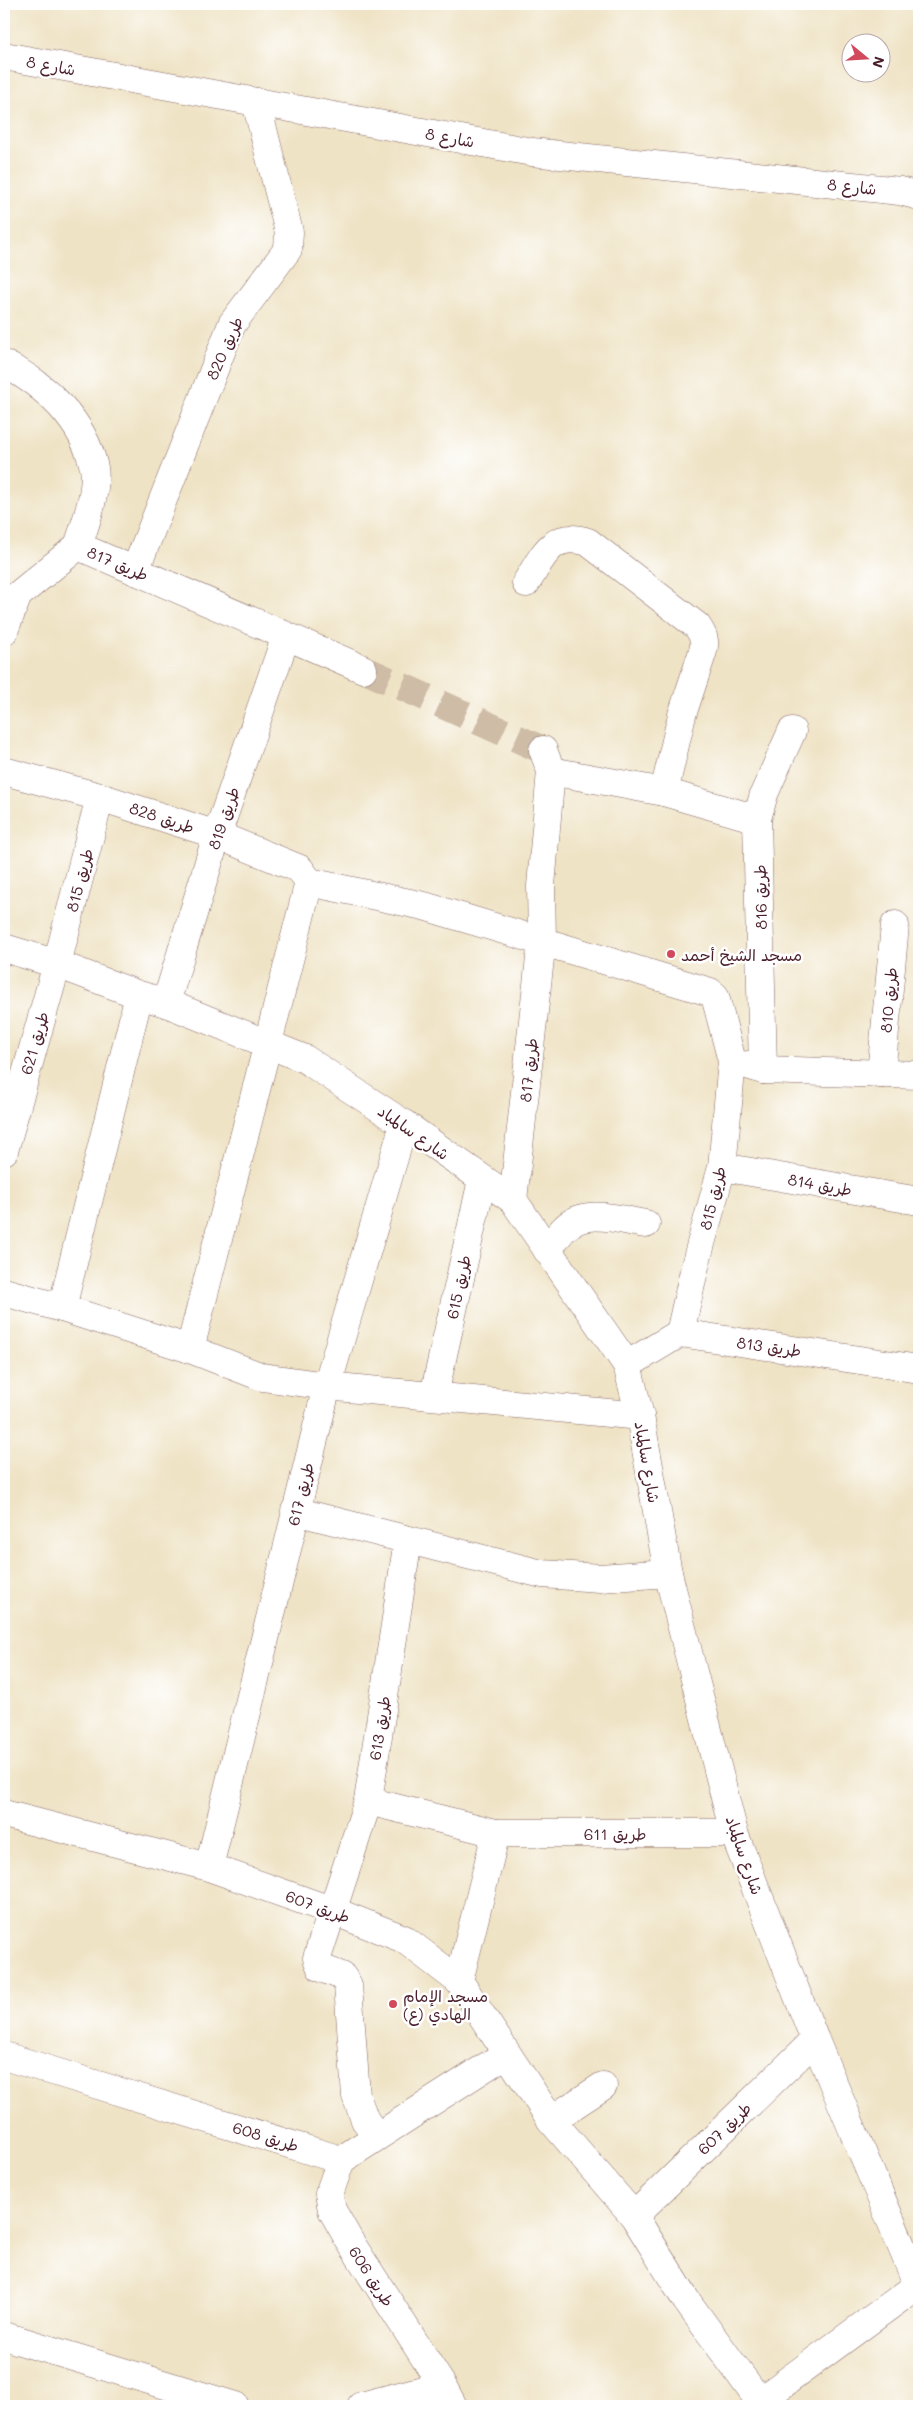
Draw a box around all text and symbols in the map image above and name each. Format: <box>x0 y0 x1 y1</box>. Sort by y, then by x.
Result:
north arrow <box>840 32 890 82</box>
street label: شارع 8 <box>24 50 77 82</box>
text: N <box>868 54 890 70</box>
street label: شارع 8 <box>423 122 476 154</box>
street label: شارع 8 <box>826 173 878 201</box>
street label: طريق 820 <box>201 313 247 383</box>
street label: طريق 817 <box>84 541 152 585</box>
street label: طريق 819 <box>202 784 244 852</box>
street label: طريق 828 <box>127 797 197 837</box>
street label: طريق 815 <box>60 846 98 914</box>
street label: طريق 816 <box>749 864 771 930</box>
place label: مسجد الشيخ أحمد <box>681 944 802 966</box>
marker: مسجد الشيخ أحمد <box>665 948 677 960</box>
street label: طريق 810 <box>875 966 901 1034</box>
street label: طريق 621 <box>15 1009 53 1077</box>
street label: طريق 817 <box>514 1037 542 1103</box>
street label: شارع سالمباد <box>373 1100 454 1166</box>
street label: طريق 815 <box>694 1164 730 1232</box>
street label: طريق 814 <box>786 1168 854 1200</box>
street label: طريق 615 <box>441 1253 475 1321</box>
street label: طريق 813 <box>735 1331 803 1361</box>
street label: شارع سالمباد <box>629 1420 665 1505</box>
street label: طريق 617 <box>282 1460 318 1528</box>
street label: طريق 613 <box>364 1694 394 1762</box>
street label: شارع سالمباد <box>720 1813 768 1898</box>
street label: طريق 611 <box>584 1823 646 1844</box>
street label: طريق 607 <box>283 1885 353 1927</box>
place label: مسجد الإمام الهادي (ع) <box>403 1985 488 2026</box>
marker: مسجد الإمام الهادي (ع) <box>387 1998 399 2010</box>
street label: طريق 607 <box>693 2097 755 2159</box>
street label: طريق 608 <box>230 2116 302 2156</box>
street label: طريق 606 <box>345 2242 399 2310</box>

